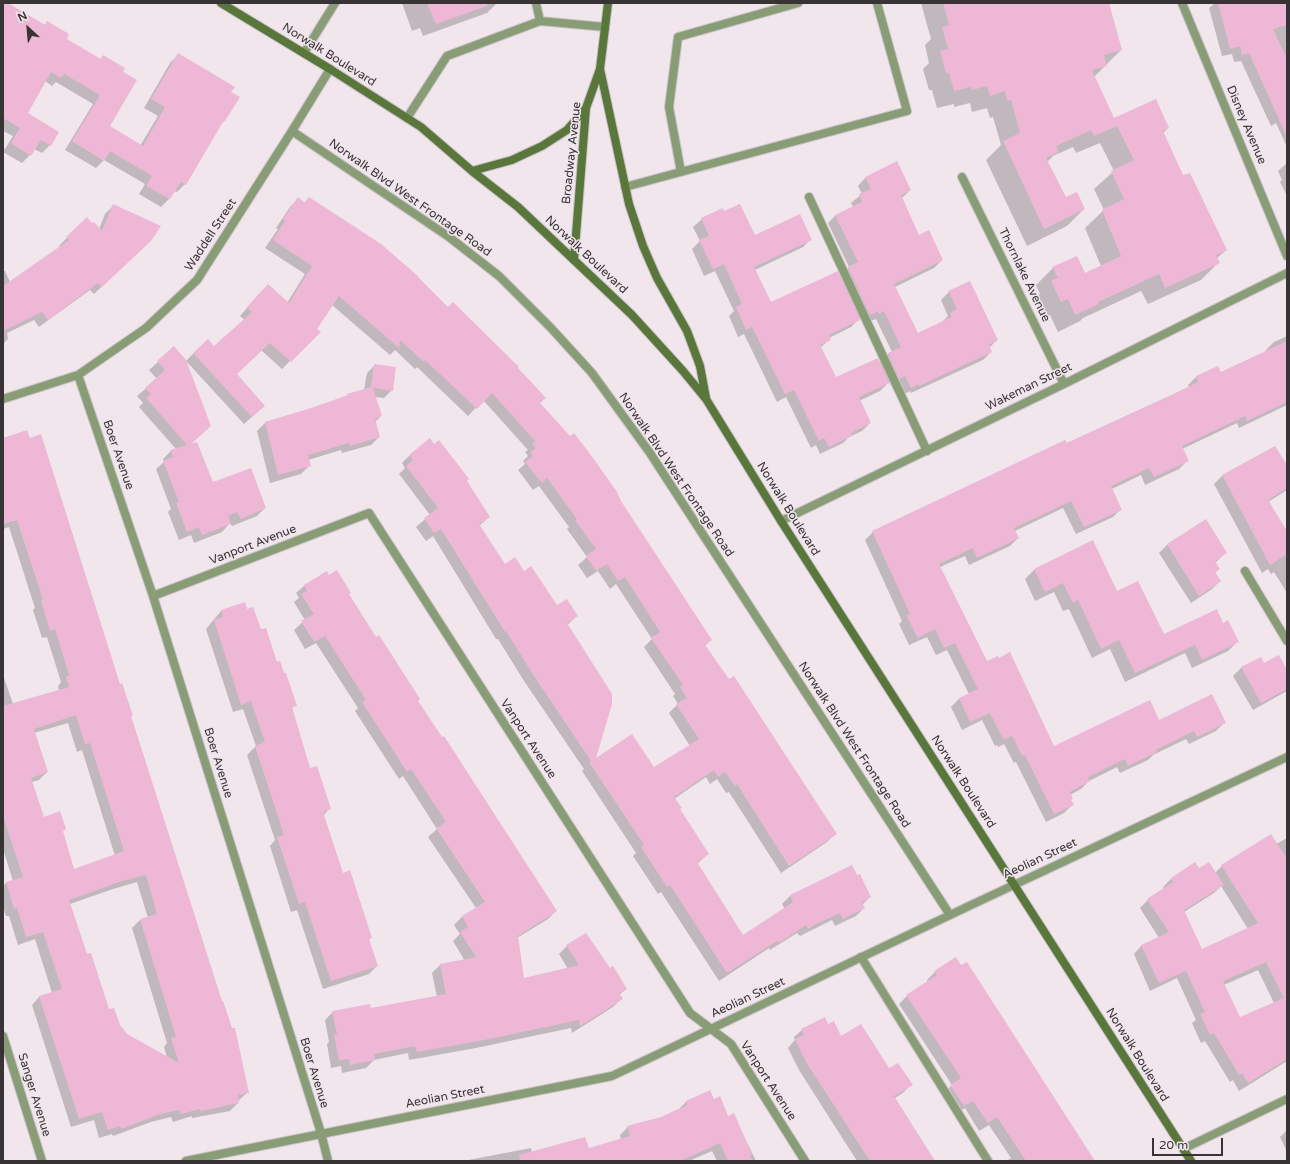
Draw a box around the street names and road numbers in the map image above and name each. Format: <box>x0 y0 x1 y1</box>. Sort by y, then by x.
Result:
street label: Norwalk Boulevard <box>279 20 379 90</box>
street label: Disney Avenue <box>1223 83 1269 167</box>
street label: Broadway Avenue <box>559 101 585 205</box>
street label: Norwalk Blvd West Frontage Road <box>326 136 494 260</box>
street label: Waddell Street <box>182 196 240 274</box>
street label: Norwalk Boulevard <box>542 213 630 297</box>
street label: Thornlake Avenue <box>995 226 1053 324</box>
street label: Wakeman Street <box>984 360 1074 414</box>
street label: Norwalk Blvd West Frontage Road <box>616 390 736 560</box>
street label: Boer Avenue <box>99 418 137 492</box>
street label: Norwalk Boulevard <box>753 459 823 559</box>
street label: Vanport Avenue <box>208 522 298 568</box>
street label: Norwalk Blvd West Frontage Road <box>795 659 913 831</box>
street label: Vanport Avenue <box>497 697 559 781</box>
street label: Boer Avenue <box>200 726 236 800</box>
street label: Norwalk Boulevard <box>928 733 998 831</box>
street label: Aeolian Street <box>1001 835 1079 883</box>
street label: Aeolian Street <box>709 974 787 1022</box>
street label: Norwalk Boulevard <box>1102 1005 1172 1105</box>
street label: Boer Avenue <box>296 1036 332 1110</box>
street label: Vanport Avenue <box>737 1039 799 1123</box>
street label: Sanger Avenue <box>14 1052 54 1138</box>
street label: Aeolian Street <box>404 1082 486 1112</box>

